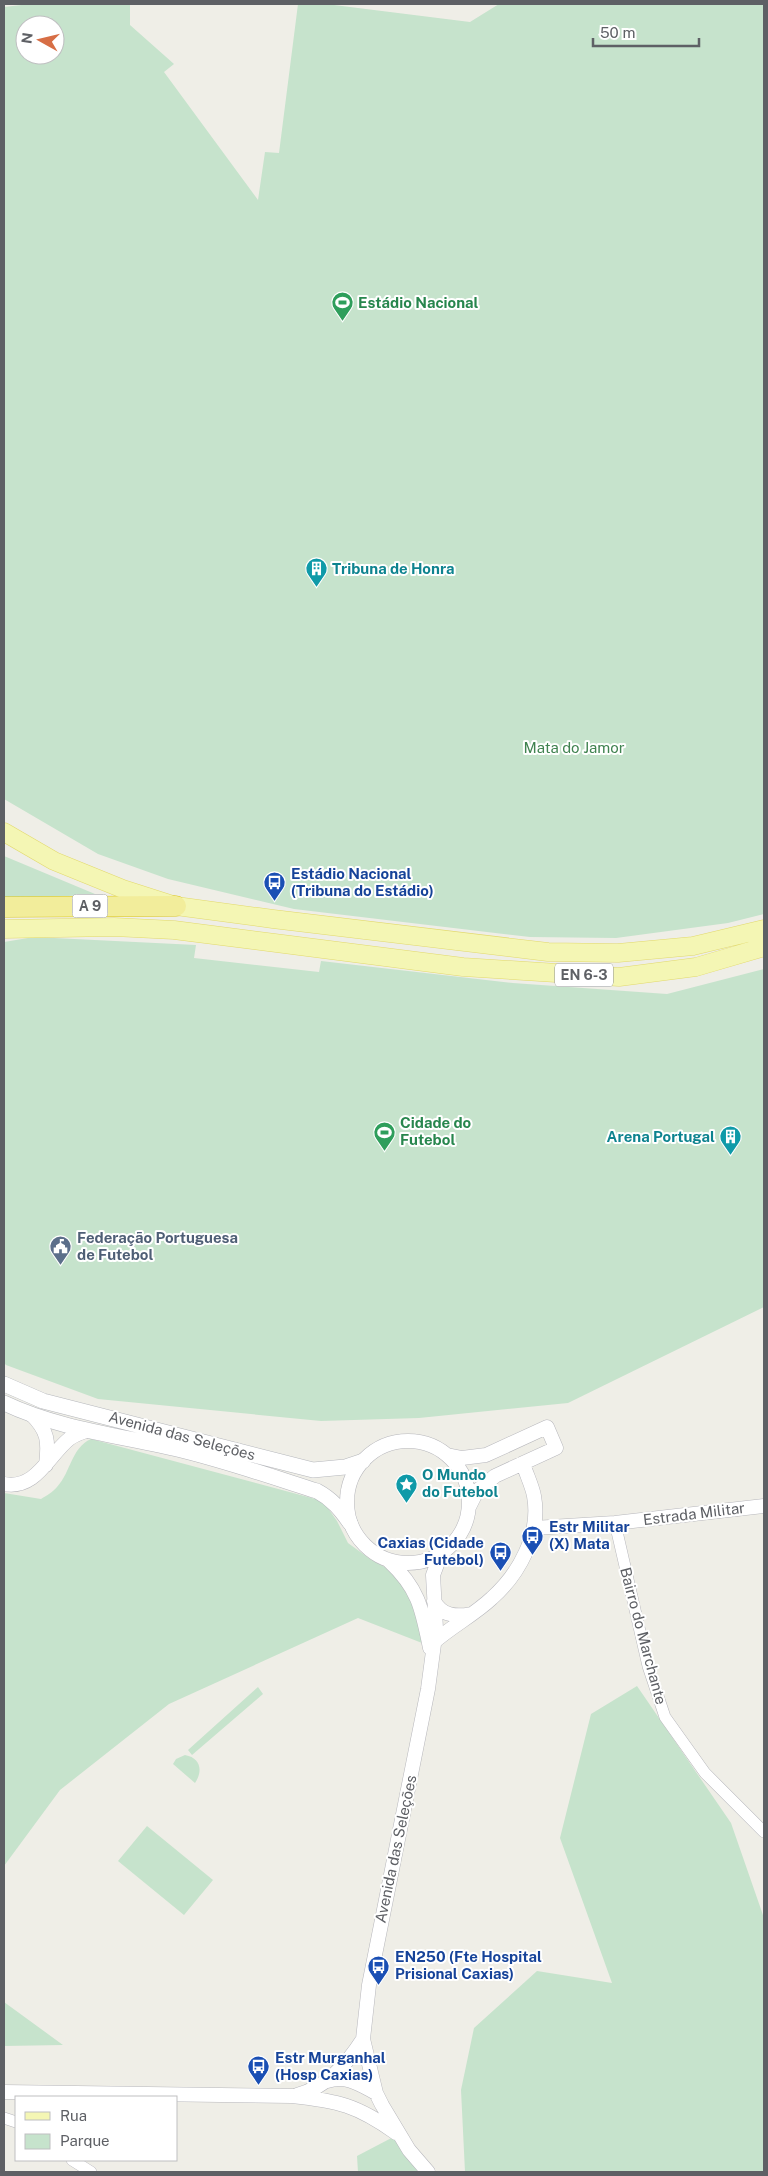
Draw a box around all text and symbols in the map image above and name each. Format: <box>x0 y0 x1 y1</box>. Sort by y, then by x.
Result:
north arrow <box>15 15 65 65</box>
scale bar <box>593 15 699 47</box>
text: 50 m <box>600 24 635 41</box>
text: N <box>18 32 36 45</box>
sports icon: Estádio Nacional <box>330 291 354 322</box>
place label: Estádio Nacional <box>358 294 479 311</box>
building icon: Tribuna de Honra <box>304 557 328 588</box>
place label: Tribuna de Honra <box>332 560 454 577</box>
park label: Mata do Jamor <box>523 739 625 756</box>
place label: Estádio Nacional (Tribuna do Estádio) <box>291 865 434 899</box>
bus stop icon: Estádio Nacional (Tribuna do Estádio) <box>263 871 287 902</box>
road number: A 9 <box>72 894 108 918</box>
road number: EN 6-3 <box>555 964 613 986</box>
place label: Cidade do Futebol <box>400 1114 472 1148</box>
sports icon: Cidade do Futebol <box>372 1120 396 1151</box>
building icon: Arena Portugal <box>719 1125 743 1156</box>
place label: Arena Portugal <box>607 1128 715 1145</box>
place label: Federação Portuguesa de Futebol <box>77 1229 238 1263</box>
public building icon: Federação Portuguesa de Futebol <box>49 1235 73 1266</box>
street label: Avenida das Seleções <box>107 1408 257 1463</box>
place label: O Mundo do Futebol <box>422 1466 498 1500</box>
place icon: O Mundo do Futebol <box>394 1472 418 1503</box>
street label: Estrada Militar <box>642 1499 746 1528</box>
place label: Estr Militar (X) Mata <box>549 1518 630 1552</box>
bus stop icon: Estr Militar (X) Mata <box>521 1524 545 1555</box>
place label: Caxias (Cidade Futebol) <box>377 1534 484 1568</box>
bus stop icon: Caxias (Cidade Futebol) <box>488 1540 512 1571</box>
street label: Bairro do Marchante <box>617 1565 670 1706</box>
street label: Avenida das Seleções <box>372 1773 420 1924</box>
place label: EN250 (Fte Hospital Prisional Caxias) <box>395 1948 542 1982</box>
bus stop icon: EN250 (Fte Hospital Prisional Caxias) <box>367 1954 391 1985</box>
place label: Estr Murganhal (Hosp Caxias) <box>275 2049 386 2083</box>
bus stop icon: Estr Murganhal (Hosp Caxias) <box>247 2055 271 2086</box>
legend <box>15 2096 178 2161</box>
text: Rua <box>60 2107 87 2124</box>
text: Parque <box>60 2132 110 2149</box>

